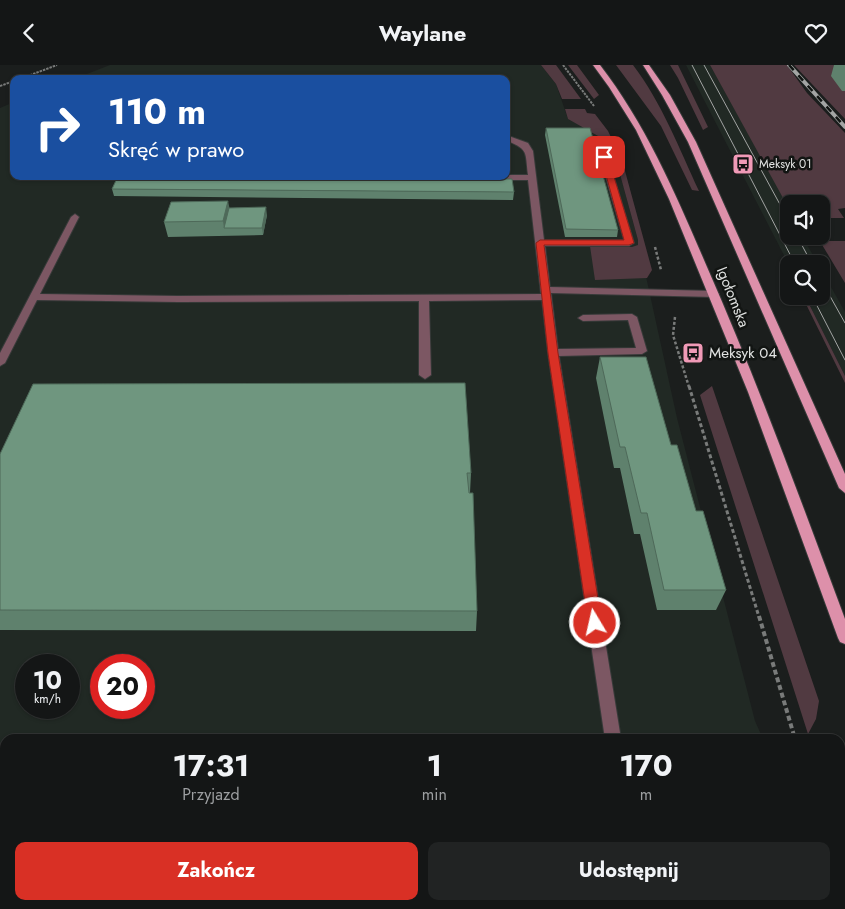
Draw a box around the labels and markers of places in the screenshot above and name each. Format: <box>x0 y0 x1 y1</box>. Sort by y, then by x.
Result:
pin <box>583 136 625 178</box>
bus stop icon: Meksyk 01 <box>731 152 755 176</box>
place label: Meksyk 01 <box>759 155 812 173</box>
bus stop icon: Meksyk 04 <box>681 341 705 365</box>
place label: Meksyk 04 <box>709 342 777 364</box>

